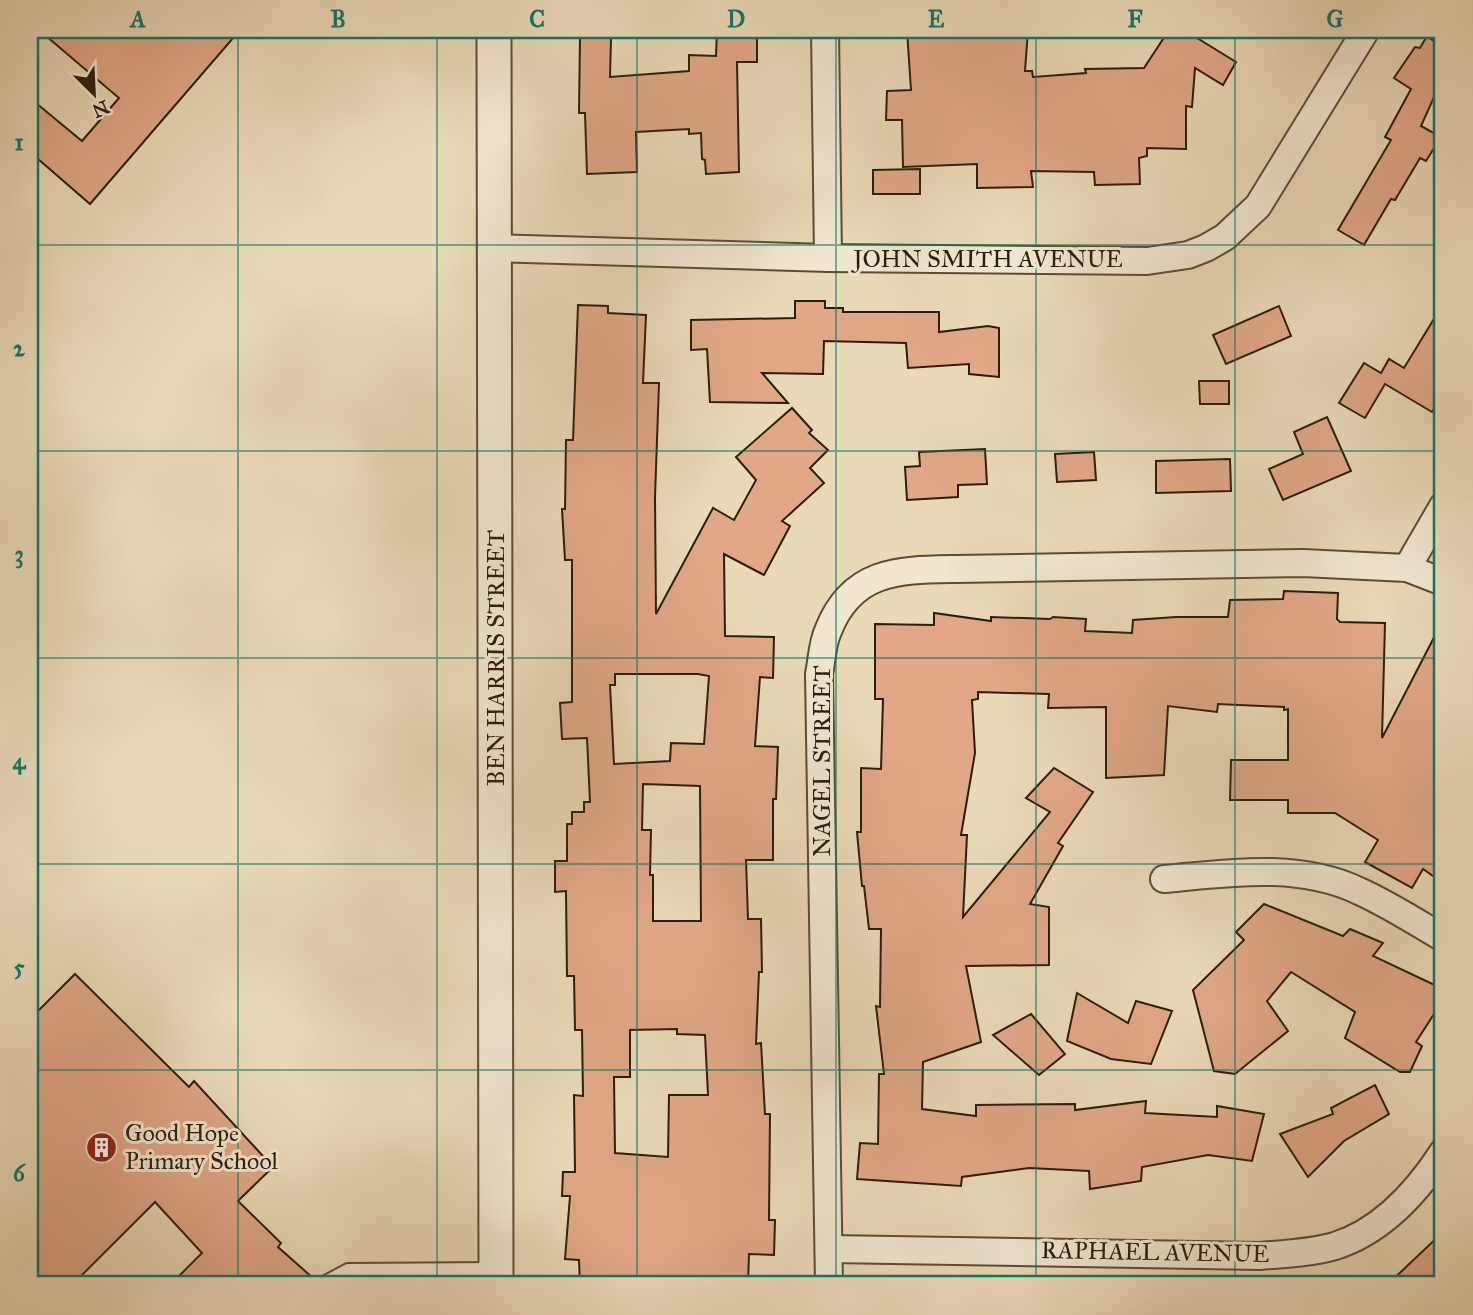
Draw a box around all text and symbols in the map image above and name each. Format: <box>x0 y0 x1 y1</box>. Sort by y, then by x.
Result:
text: A <box>128 5 146 33</box>
text: B <box>330 5 346 33</box>
text: C <box>529 5 545 33</box>
text: D <box>727 5 745 33</box>
text: E <box>928 5 945 33</box>
text: F <box>1127 5 1143 33</box>
text: G <box>1327 5 1344 33</box>
north arrow <box>60 60 130 130</box>
text: N <box>89 95 113 123</box>
text: 1 <box>14 128 24 156</box>
street label: JOHN SMITH AVENUE <box>850 244 1123 274</box>
text: 2 <box>13 334 25 362</box>
street label: BEN HARRIS STREET <box>481 530 511 786</box>
text: 3 <box>14 540 24 569</box>
street label: NAGEL STREET <box>807 665 837 857</box>
text: 4 <box>13 747 27 775</box>
text: 5 <box>14 953 25 981</box>
place label: Good Hope Primary School <box>125 1118 279 1176</box>
building icon: Good Hope Primary School <box>85 1130 119 1164</box>
text: 6 <box>13 1159 26 1187</box>
street label: RAPHAEL AVENUE <box>1040 1235 1270 1269</box>

